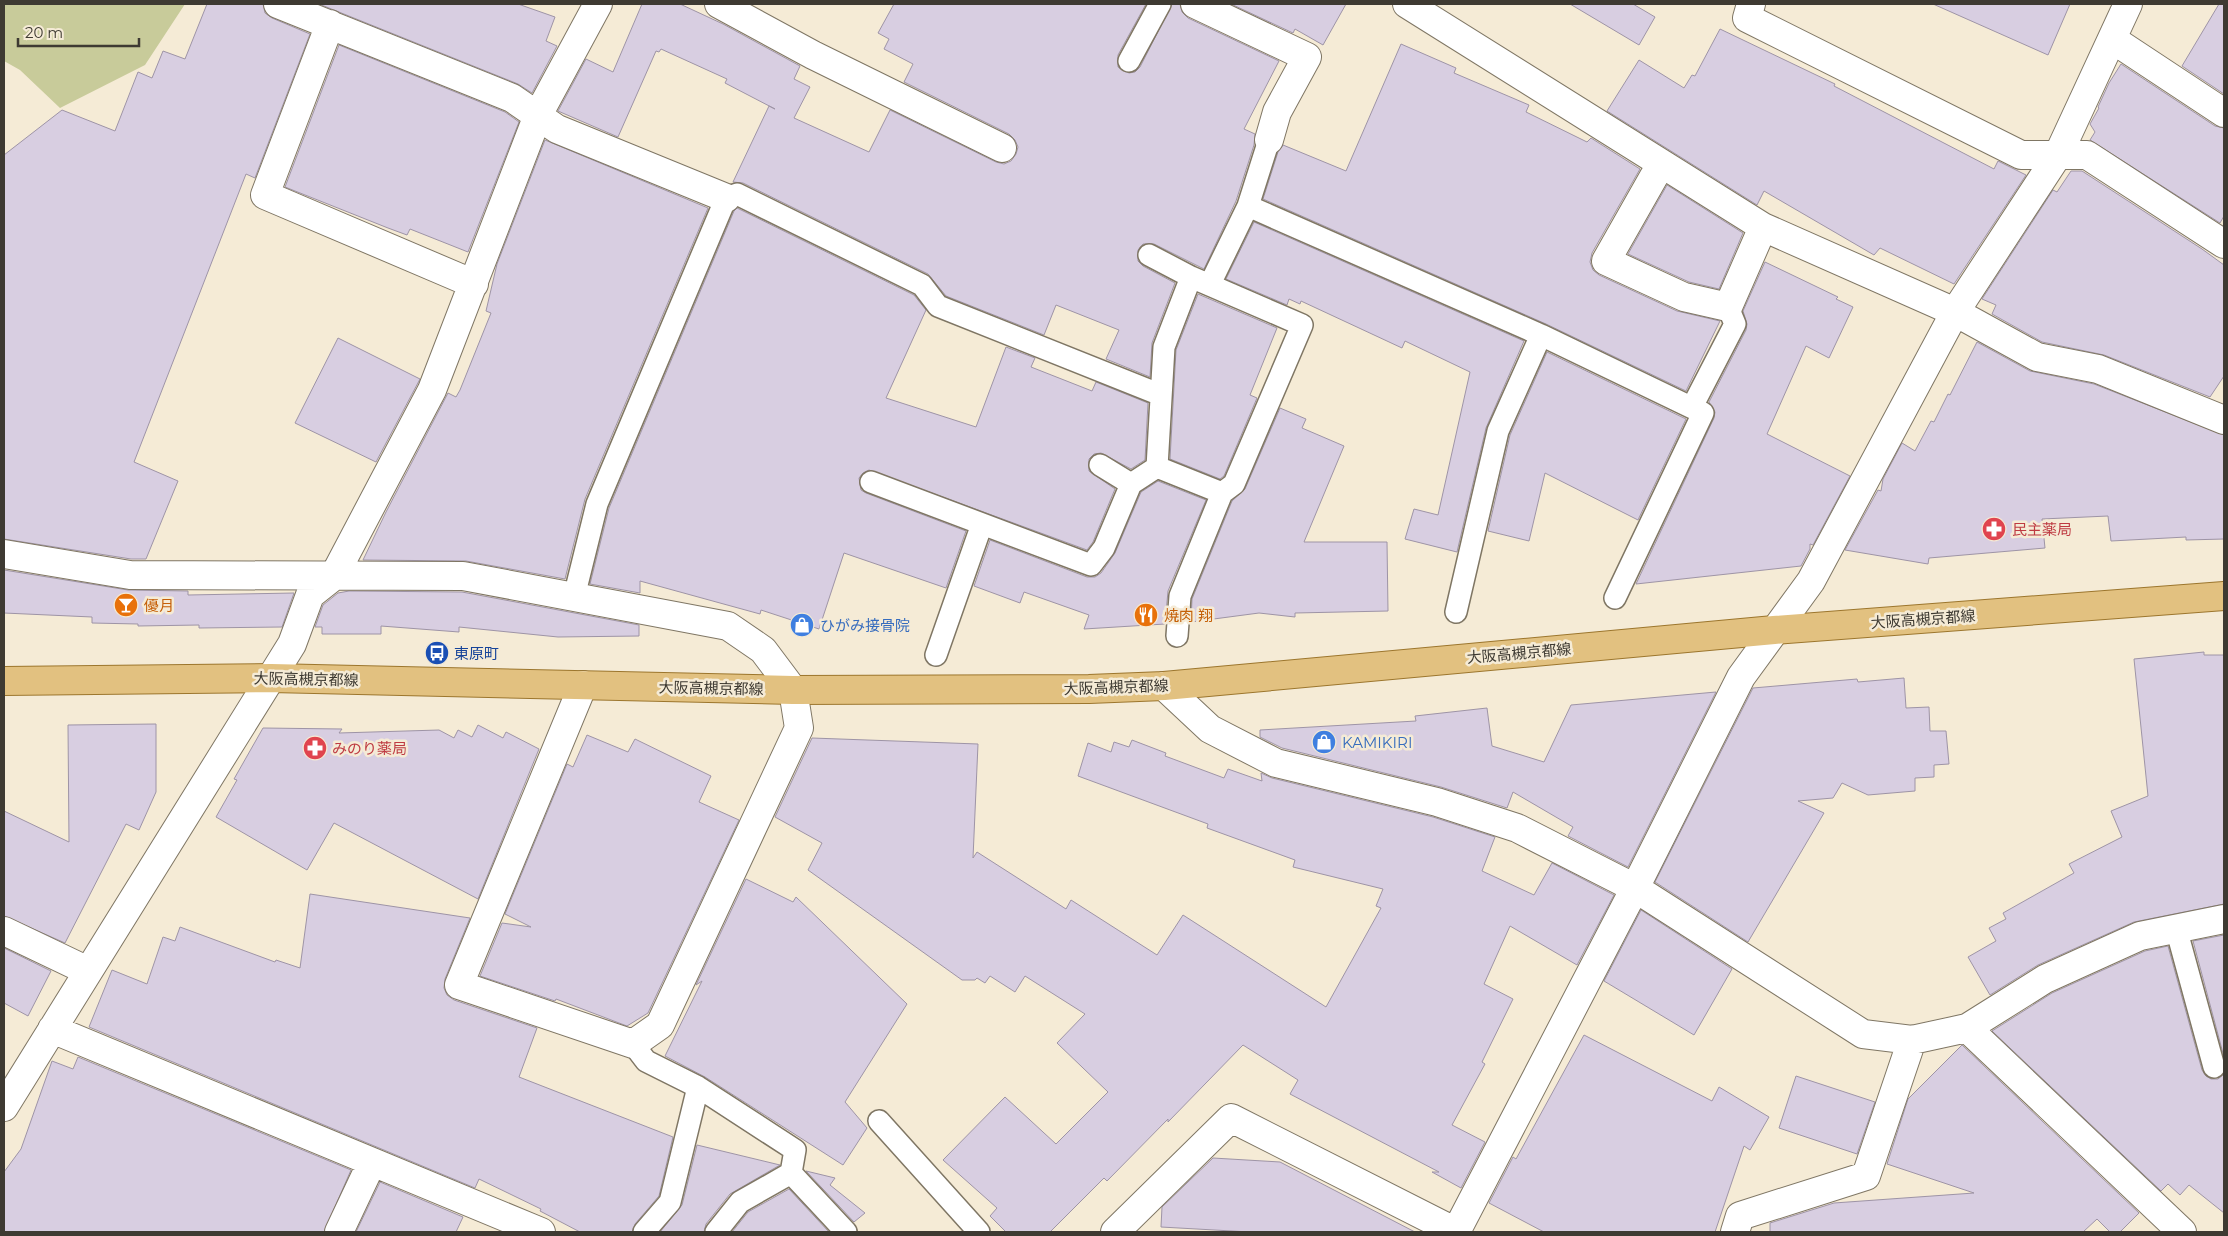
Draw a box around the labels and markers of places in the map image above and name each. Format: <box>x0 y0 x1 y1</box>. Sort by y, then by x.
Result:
pharmacy icon: 民主薬局 <box>1981 516 2007 542</box>
place label: 民主薬局 <box>2012 520 2072 539</box>
bar icon: 優月 <box>113 592 139 618</box>
place label: 優月 <box>144 596 174 615</box>
restaurant icon: 焼肉 翔 <box>1133 602 1159 628</box>
place label: 焼肉 翔 <box>1164 606 1213 625</box>
shop icon: ひがみ接骨院 <box>789 612 815 638</box>
place label: ひがみ接骨院 <box>820 616 910 635</box>
bus stop icon: 東原町 <box>424 640 450 666</box>
place label: 東原町 <box>454 644 499 663</box>
shop icon: KAMIKIRI <box>1311 729 1337 755</box>
place label: KAMIKIRI <box>1342 733 1412 752</box>
pharmacy icon: みのり薬局 <box>302 735 328 761</box>
place label: みのり薬局 <box>332 739 407 758</box>

